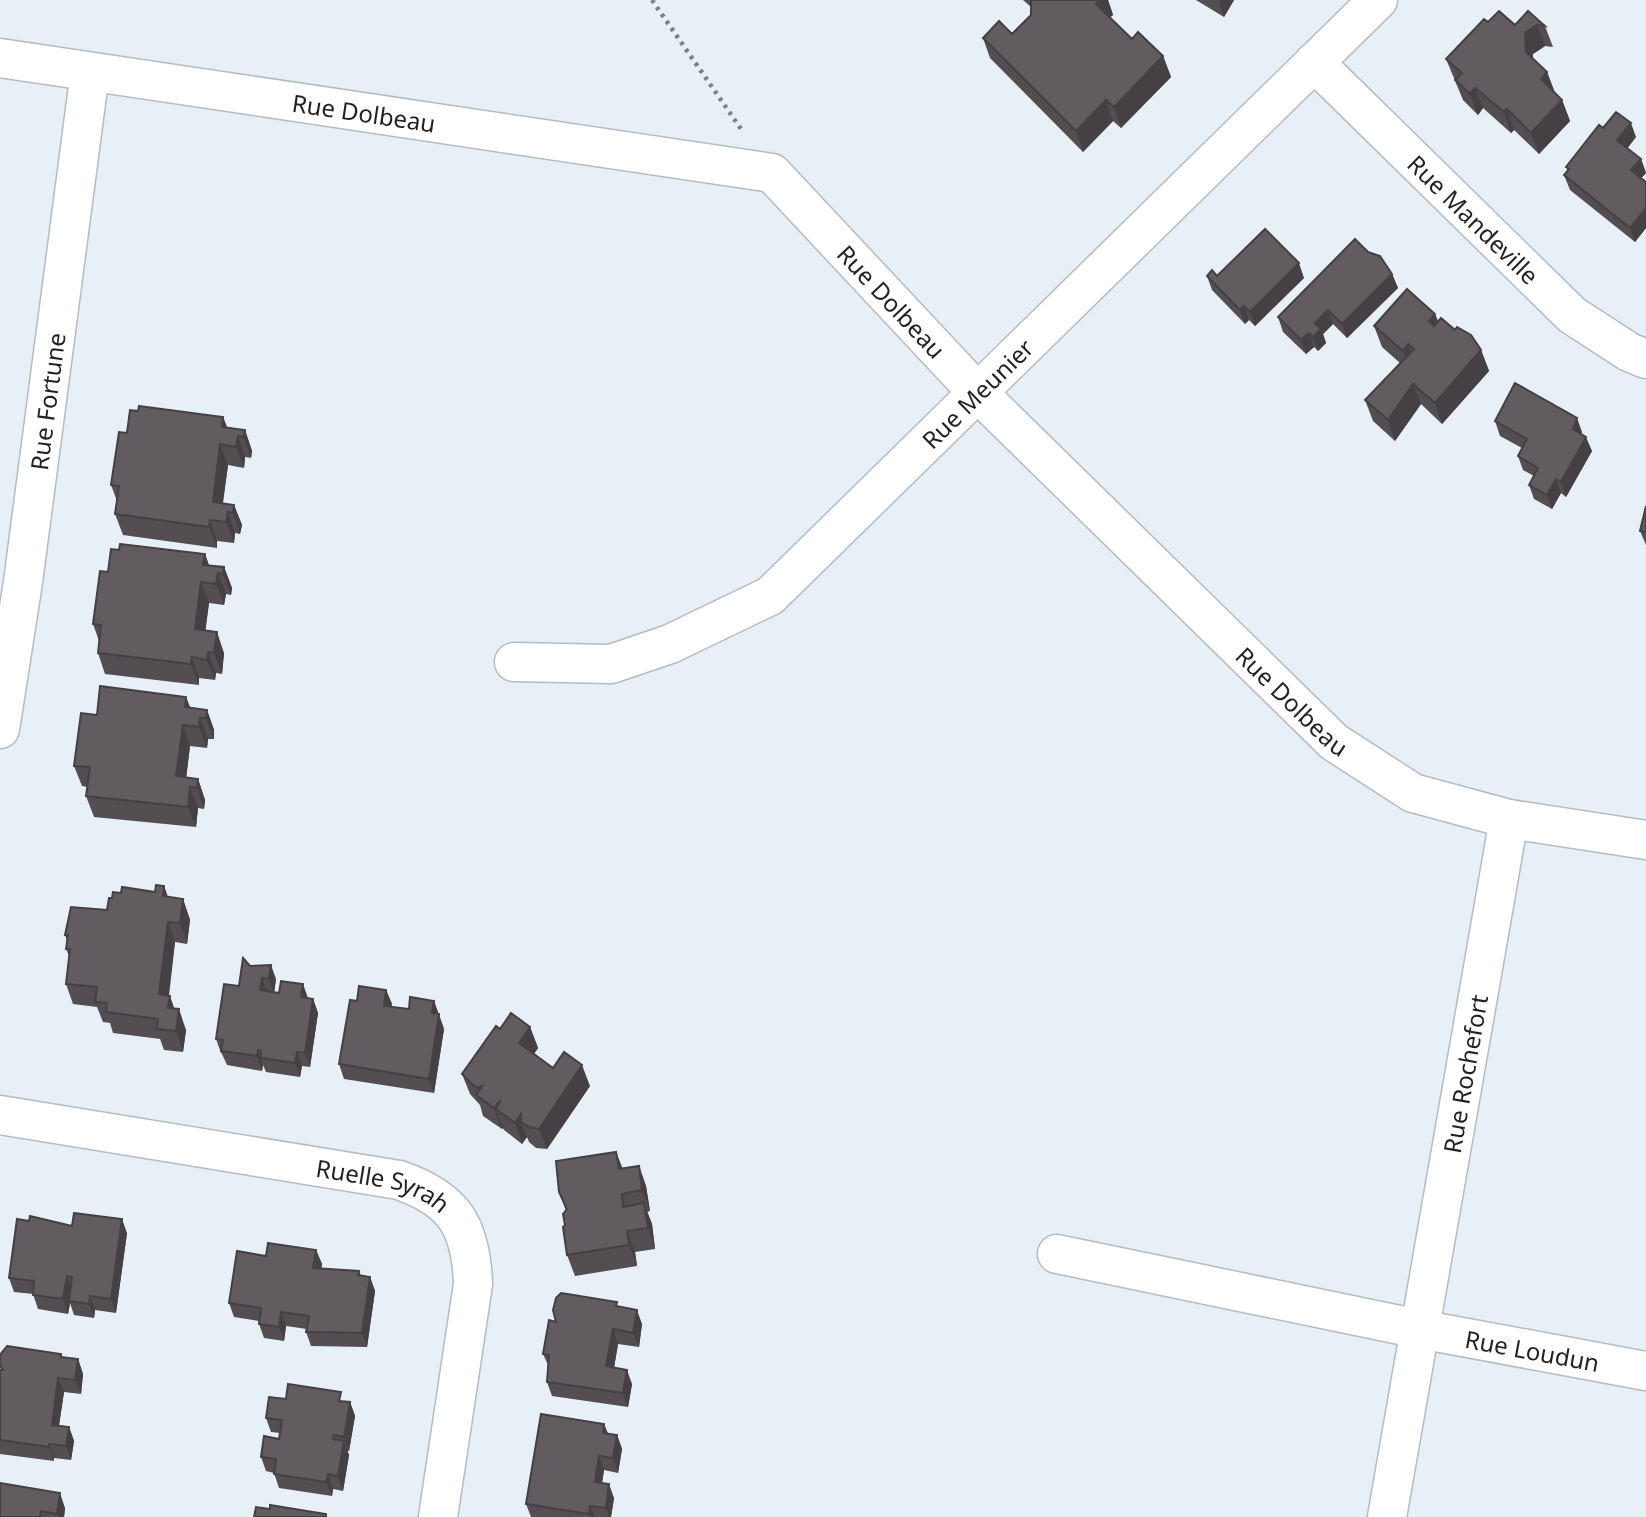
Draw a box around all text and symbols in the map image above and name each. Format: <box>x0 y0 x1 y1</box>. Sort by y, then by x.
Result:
street label: Rue Dolbeau <box>290 85 438 139</box>
street label: Rue Mandeville <box>1401 147 1547 291</box>
street label: Rue Dolbeau <box>831 237 953 365</box>
street label: Rue Fortune <box>21 331 72 472</box>
street label: Rue Meunier <box>914 331 1040 455</box>
street label: Rue Dolbeau <box>1229 639 1355 763</box>
street label: Rue Rochefort <box>1434 992 1495 1156</box>
street label: Ruelle Syrah <box>314 1150 457 1219</box>
street label: Rue Loudun <box>1463 1321 1602 1379</box>

